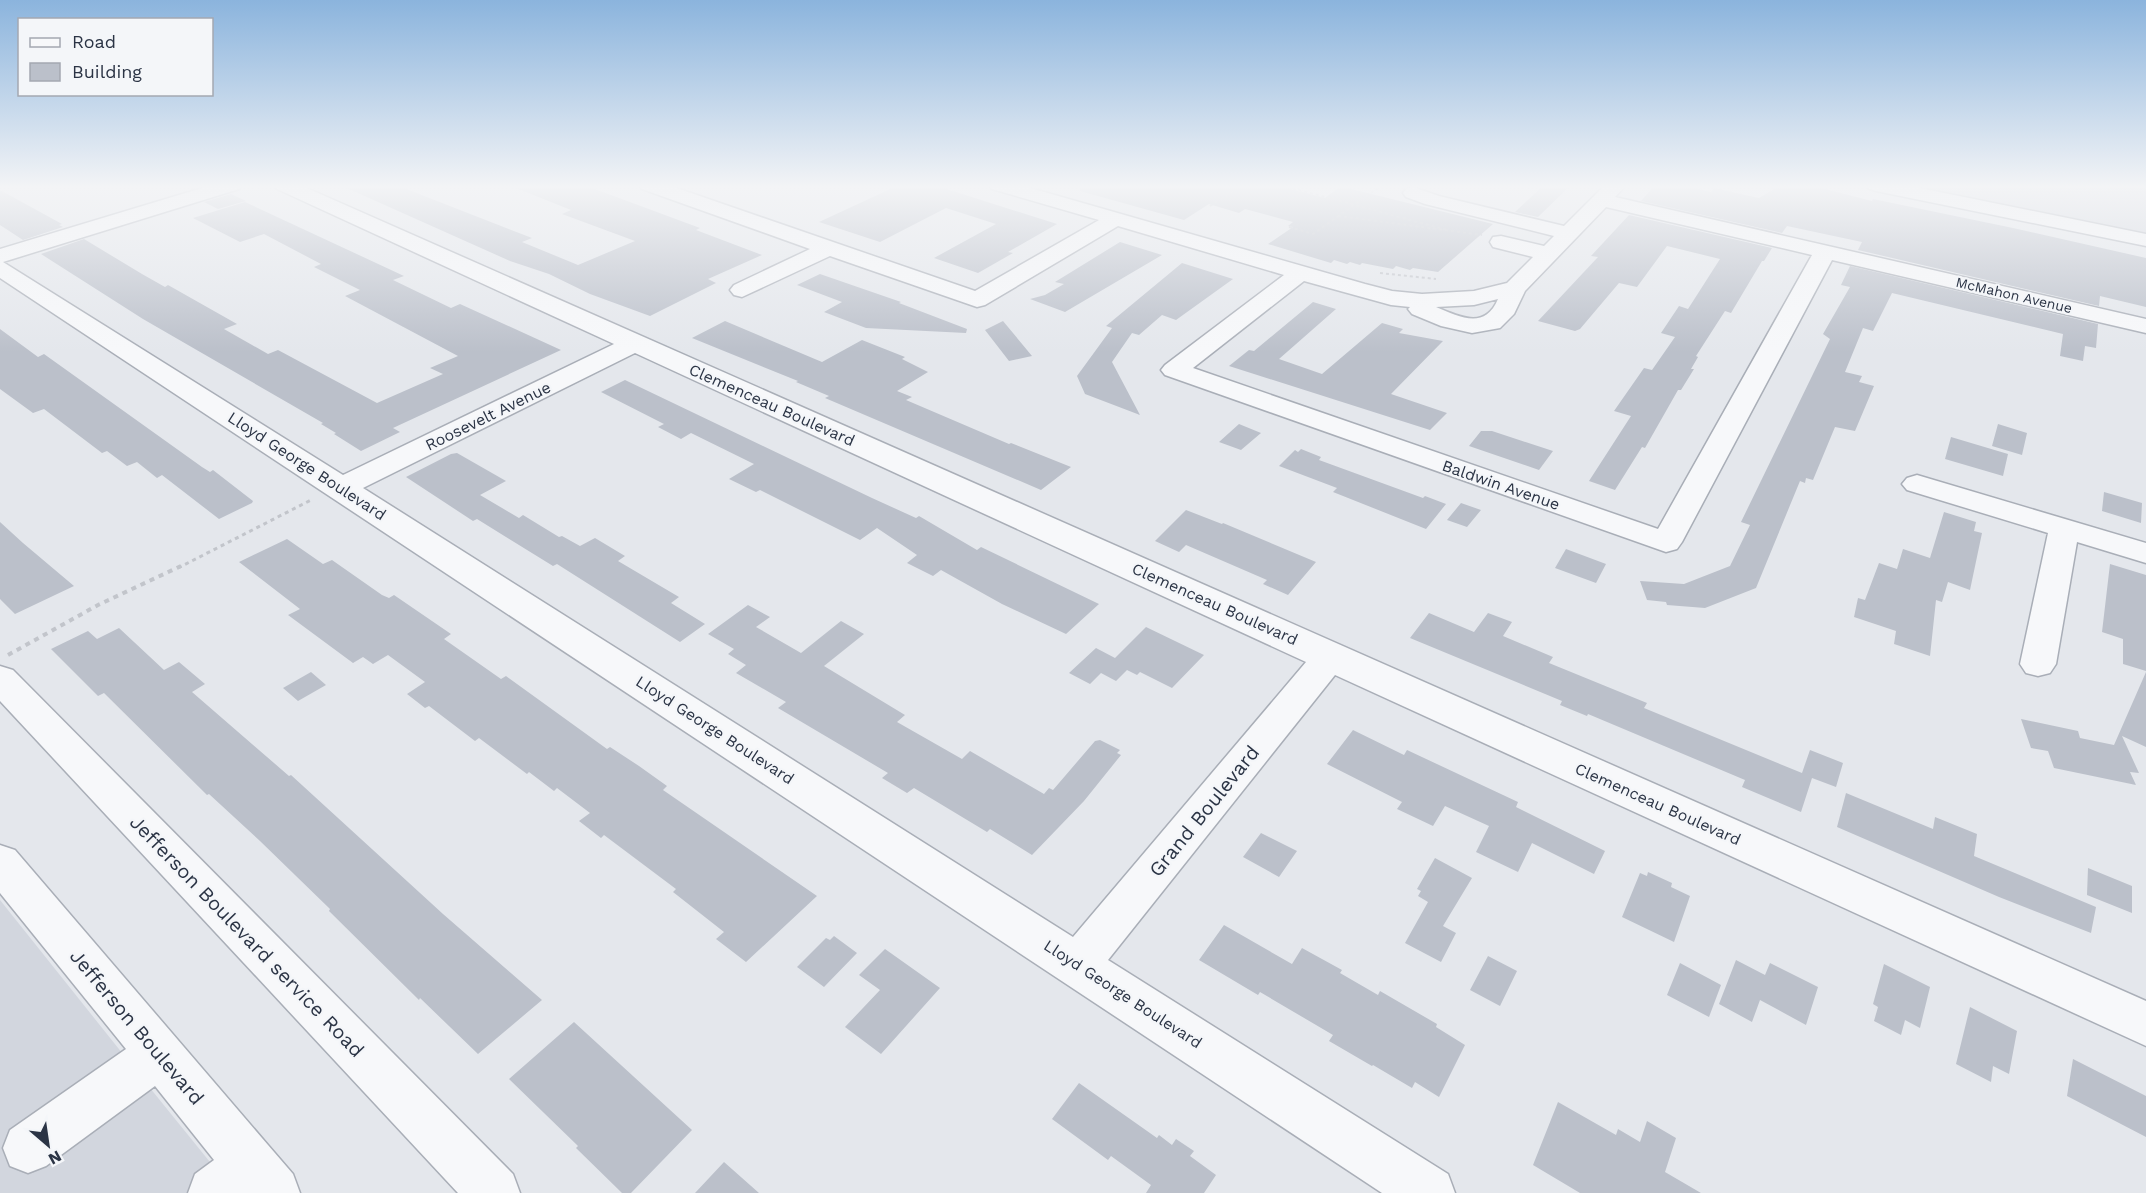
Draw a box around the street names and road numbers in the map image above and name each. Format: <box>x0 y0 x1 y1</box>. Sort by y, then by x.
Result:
street label: McMahon Avenue <box>1954 274 2074 316</box>
street label: Clemenceau Boulevard <box>686 360 858 450</box>
street label: Roosevelt Avenue <box>422 377 554 455</box>
street label: Lloyd George Boulevard <box>224 408 390 524</box>
street label: Baldwin Avenue <box>1440 456 1562 514</box>
street label: Clemenceau Boulevard <box>1129 559 1301 649</box>
street label: Lloyd George Boulevard <box>632 672 798 788</box>
street label: Grand Boulevard <box>1144 740 1264 882</box>
street label: Clemenceau Boulevard <box>1572 759 1744 849</box>
street label: Jefferson Boulevard service Road <box>125 810 369 1062</box>
street label: Lloyd George Boulevard <box>1040 936 1206 1052</box>
street label: Jefferson Boulevard <box>65 944 209 1110</box>

